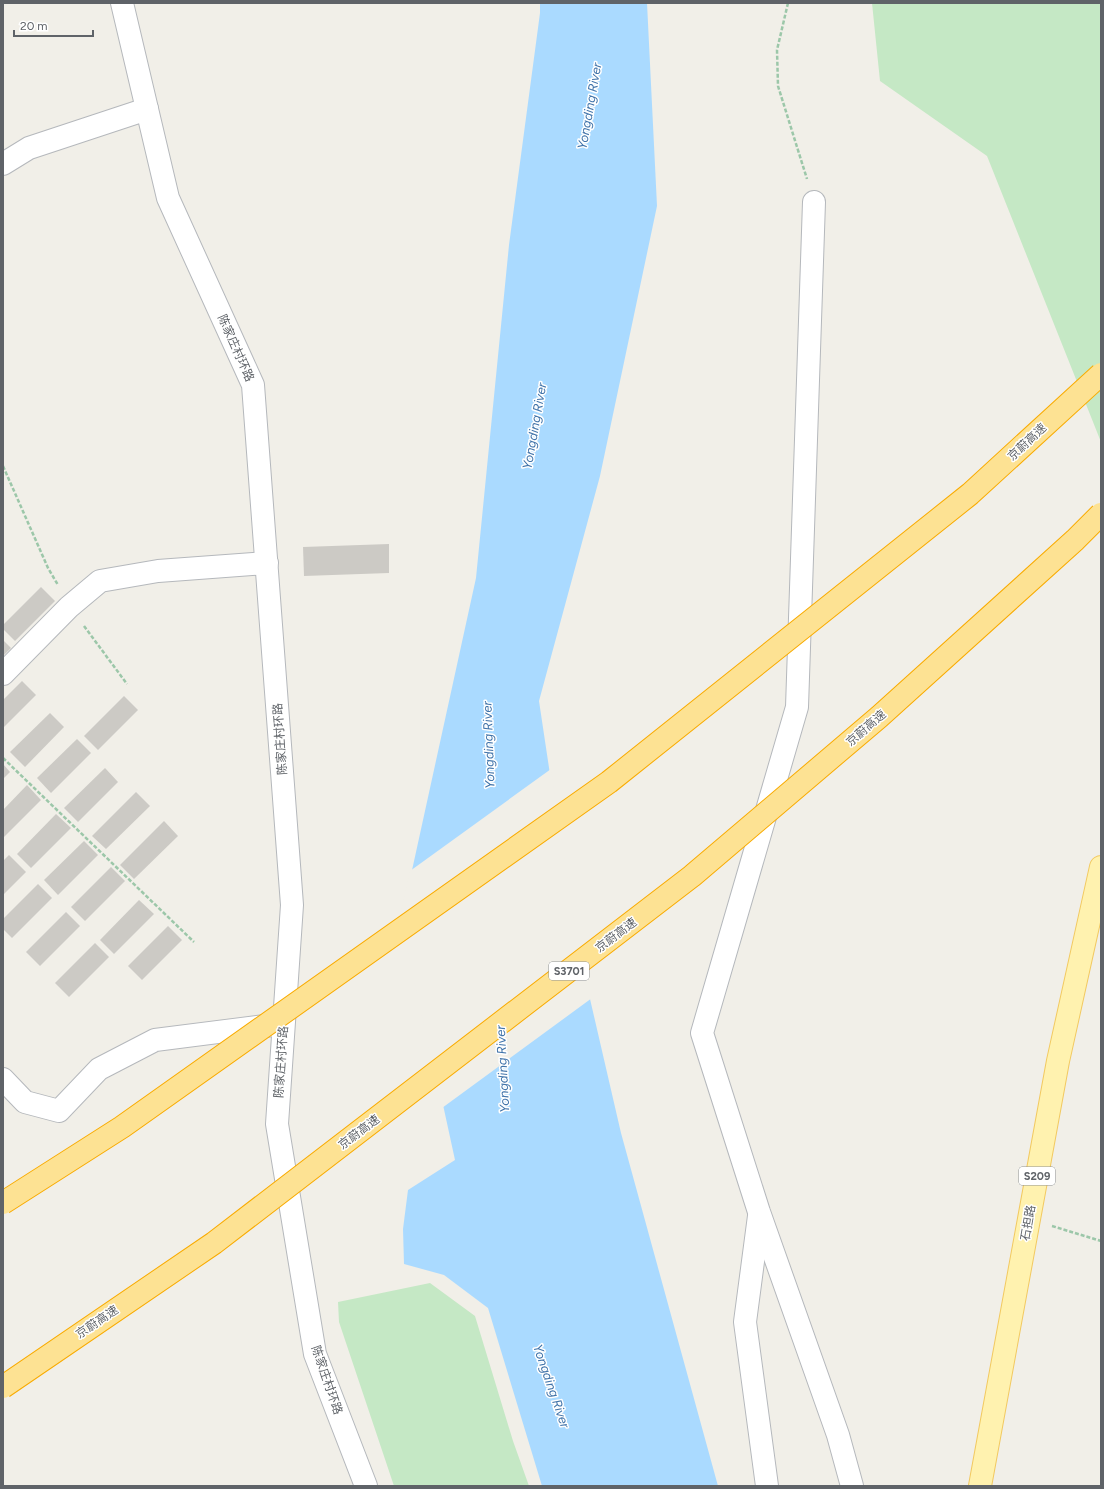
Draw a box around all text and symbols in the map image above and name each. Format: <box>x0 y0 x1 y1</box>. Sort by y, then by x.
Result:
scale bar <box>14 12 93 38</box>
text: 20 m <box>20 19 48 33</box>
water label: Yongding River <box>575 61 605 151</box>
street label: 陈家庄村环路 <box>215 312 257 384</box>
water label: Yongding River <box>520 381 550 471</box>
street label: 京蔚高速 <box>1005 421 1049 463</box>
water label: Yongding River <box>479 700 498 789</box>
street label: 陈家庄村环路 <box>271 703 289 775</box>
street label: 京蔚高速 <box>843 707 889 749</box>
street label: 京蔚高速 <box>593 915 639 955</box>
road number: S3701 <box>549 962 589 980</box>
water label: Yongding River <box>493 1024 512 1113</box>
street label: 陈家庄村环路 <box>272 1026 290 1098</box>
street label: 京蔚高速 <box>336 1112 382 1152</box>
road number: S209 <box>1019 1167 1055 1185</box>
street label: 石担路 <box>1018 1204 1038 1242</box>
street label: 京蔚高速 <box>73 1303 121 1341</box>
water label: Yongding River <box>530 1342 573 1431</box>
street label: 陈家庄村环路 <box>309 1344 345 1416</box>

